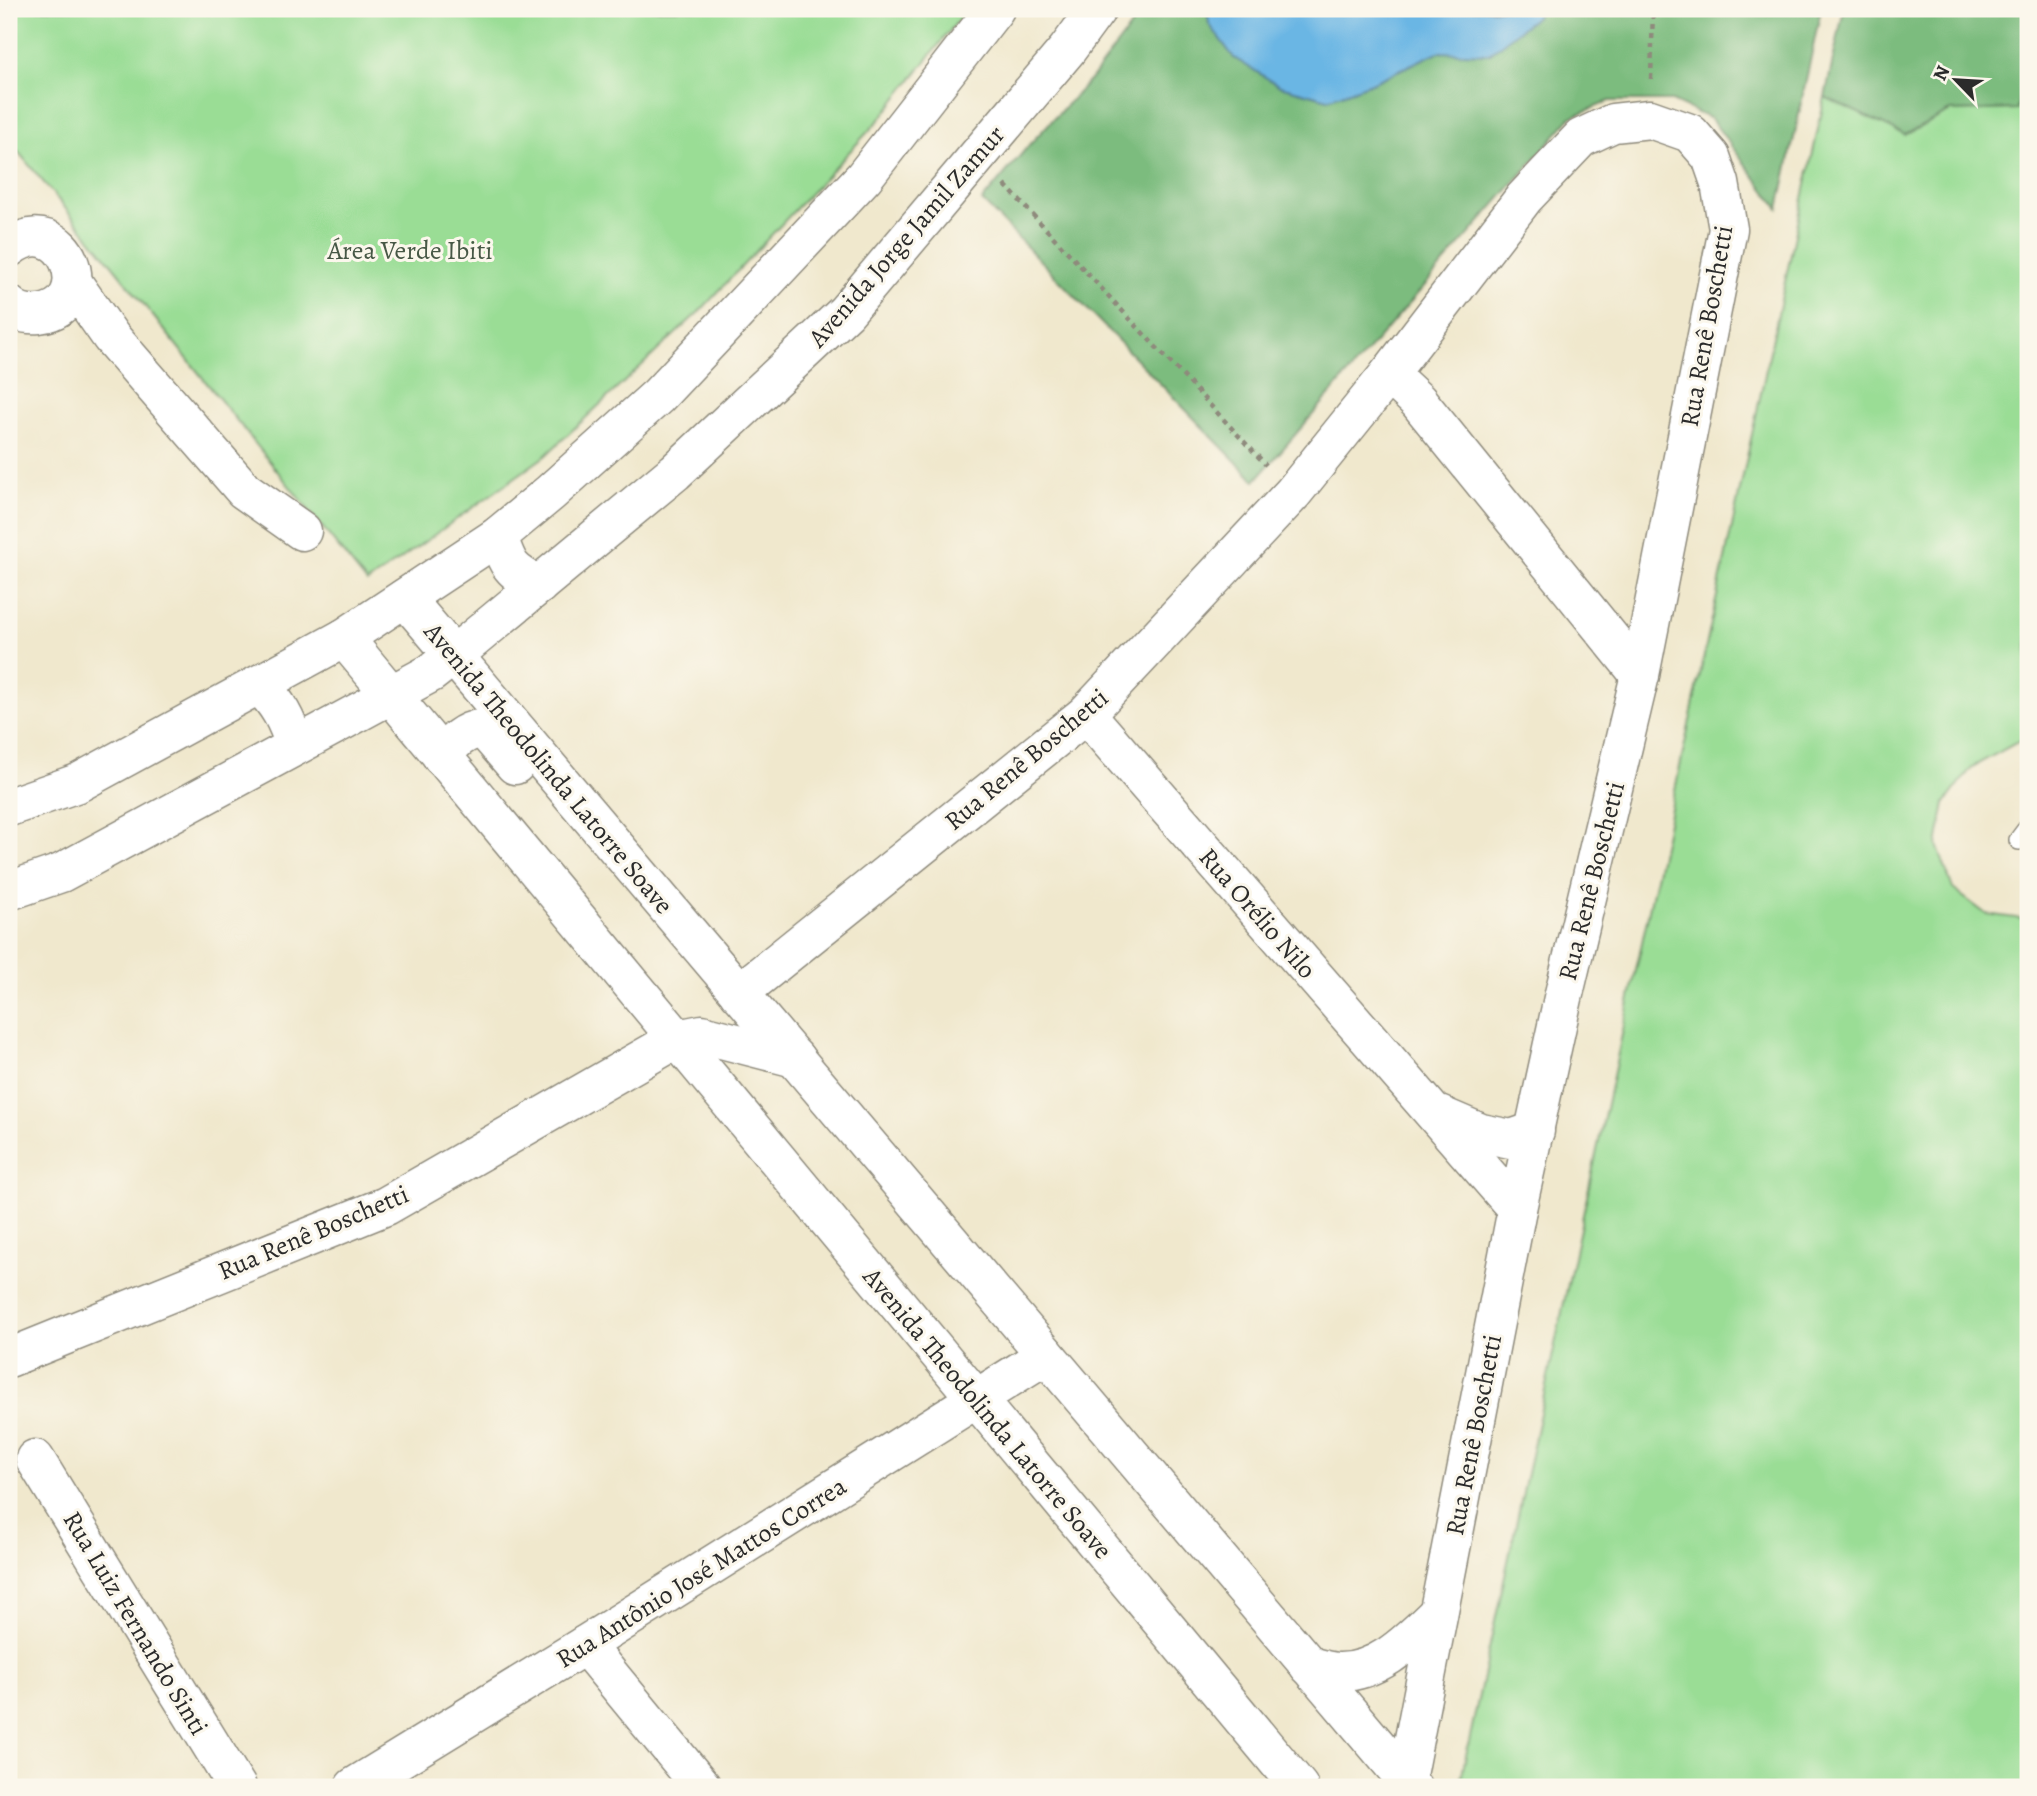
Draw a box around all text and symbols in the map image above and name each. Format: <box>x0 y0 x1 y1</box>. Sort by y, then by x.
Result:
north arrow <box>1922 46 1992 116</box>
text: N <box>1927 61 1956 85</box>
street label: Avenida Jorge Jamil Zamur <box>800 118 1013 355</box>
street label: Rua Renê Boschetti <box>1672 223 1741 430</box>
park label: Área Verde Ibiti <box>326 233 493 268</box>
street label: Avenida Theodolinda Latorre Soave <box>415 614 681 922</box>
street label: Rua Renê Boschetti <box>937 680 1116 838</box>
street label: Rua Renê Boschetti <box>1550 778 1633 984</box>
street label: Rua Orélio Nilo <box>1191 840 1324 986</box>
street label: Rua Renê Boschetti <box>212 1177 414 1288</box>
street label: Avenida Theodolinda Latorre Soave <box>854 1259 1120 1567</box>
street label: Rua Renê Boschetti <box>1437 1332 1510 1539</box>
street label: Rua Antônio José Mattos Correa <box>550 1469 853 1676</box>
street label: Rua Luiz Fernando Sinti <box>55 1505 216 1742</box>

